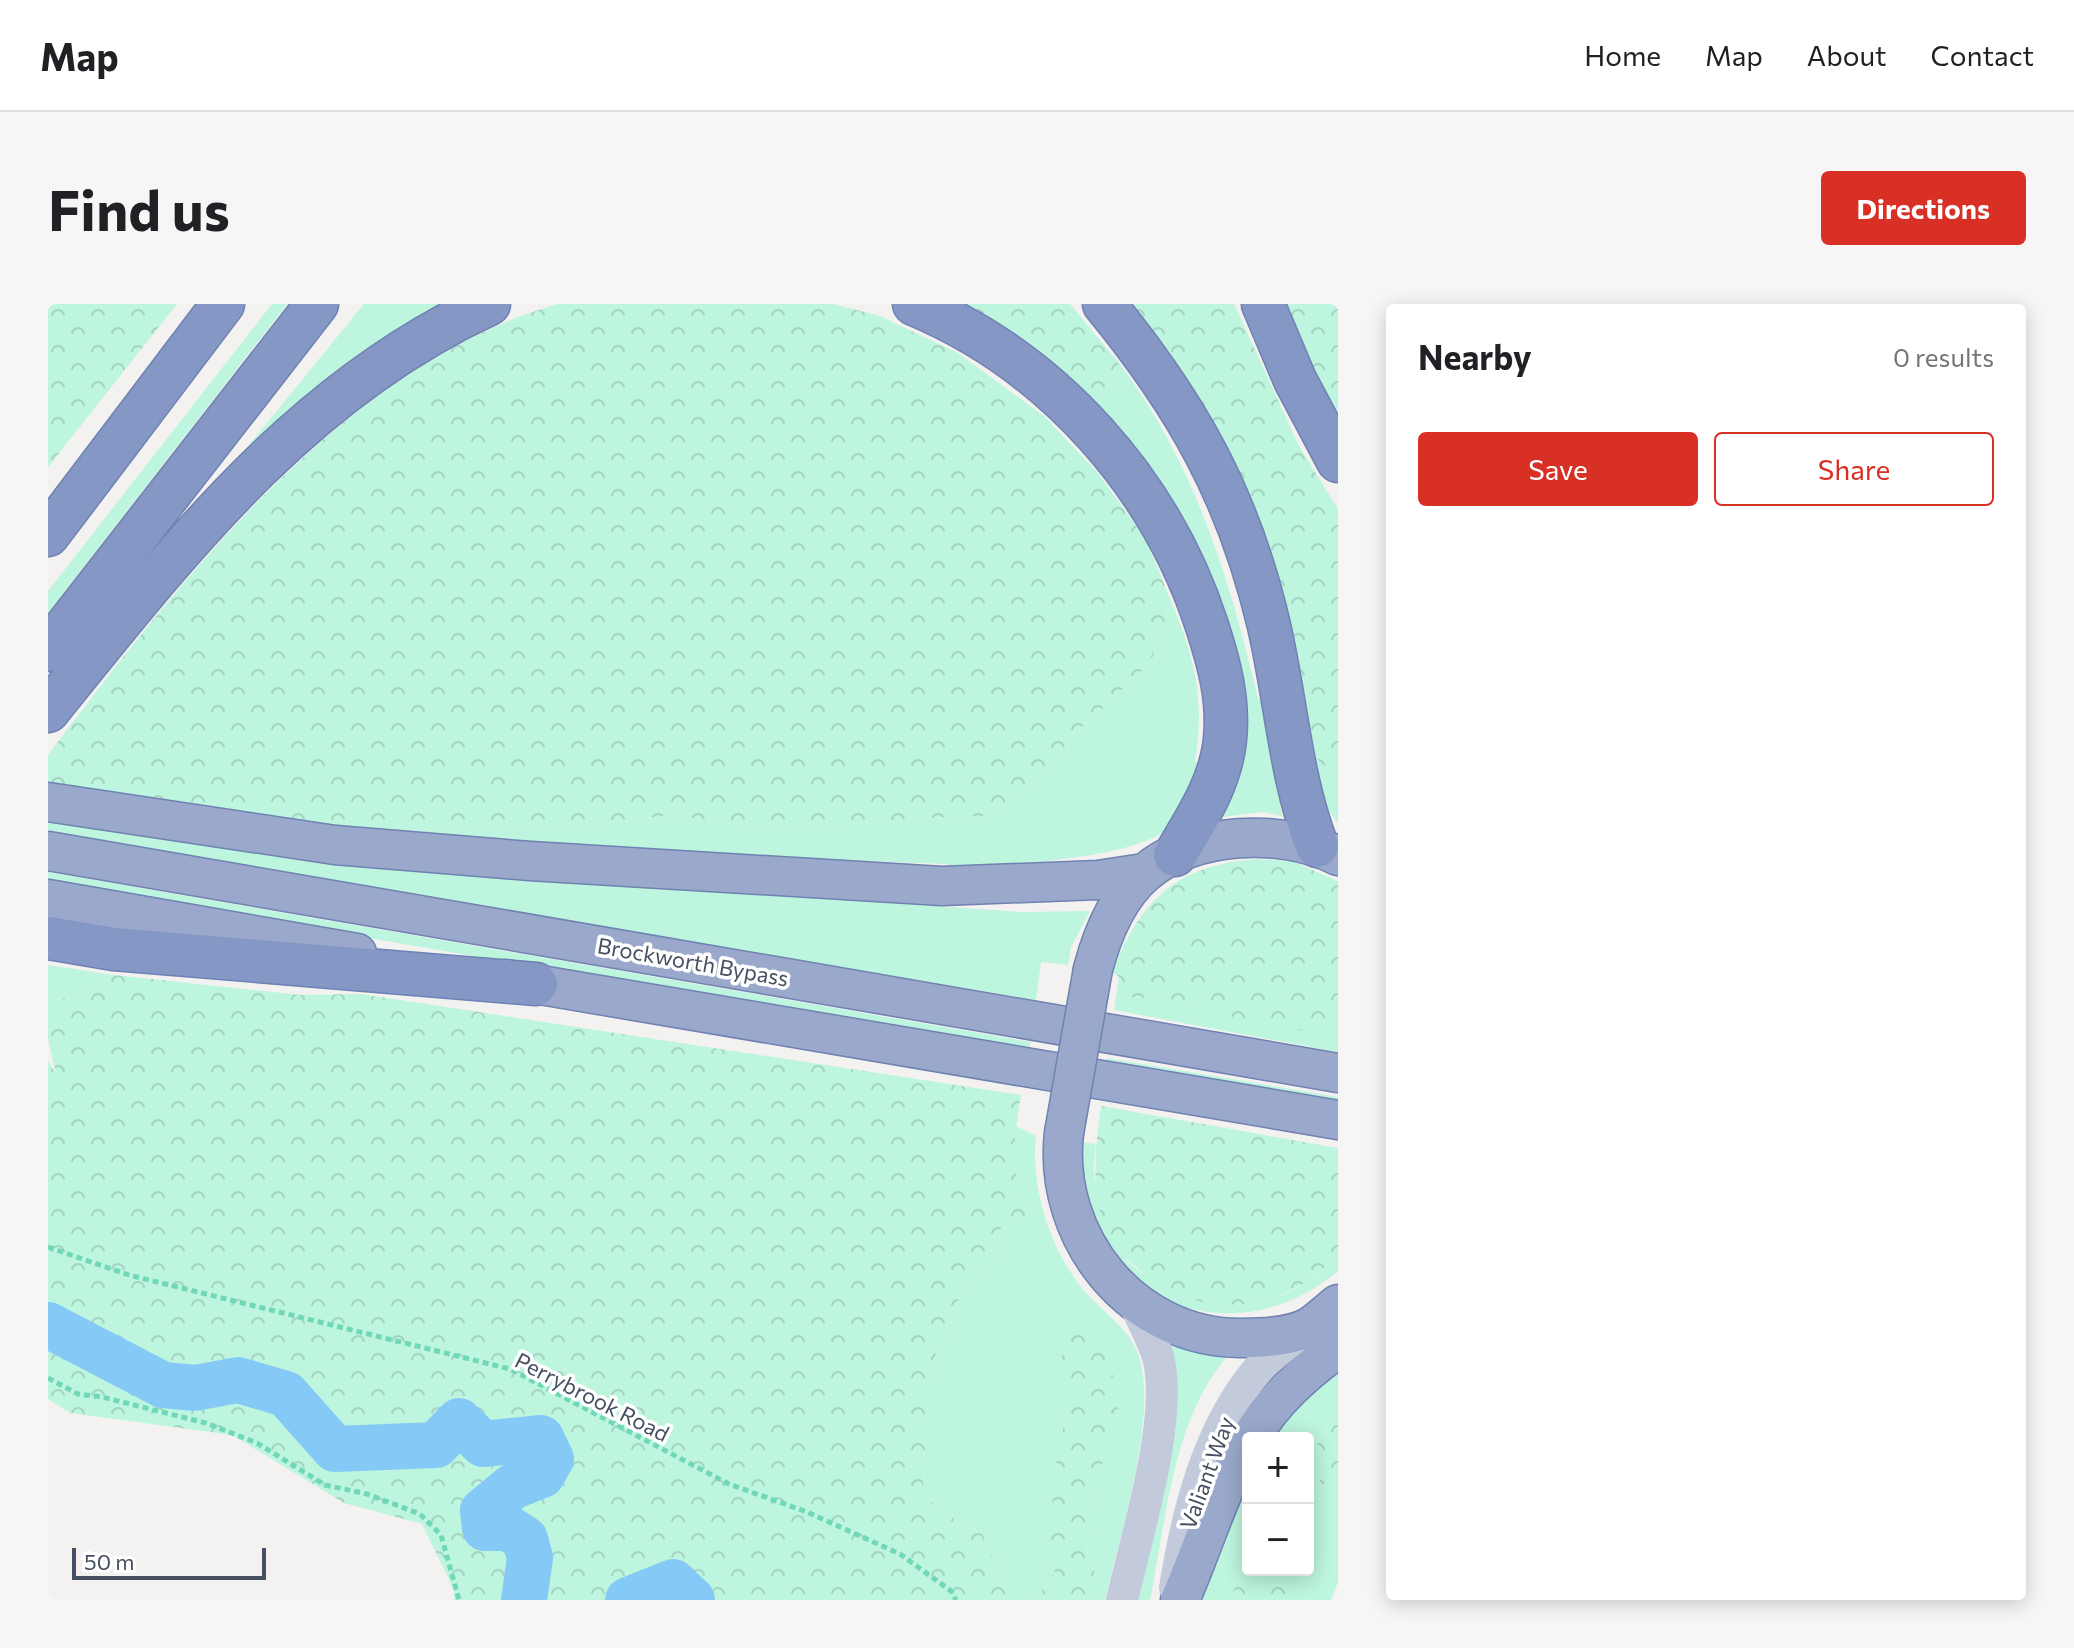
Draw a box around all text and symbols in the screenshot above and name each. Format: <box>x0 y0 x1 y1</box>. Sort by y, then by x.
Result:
text: Map <box>40 32 119 79</box>
text: Home <box>1584 38 1661 72</box>
text: Map <box>1705 38 1763 72</box>
text: About <box>1807 38 1887 72</box>
text: Contact <box>1931 38 2034 72</box>
button: Directions <box>1821 171 2026 245</box>
text: Find us <box>48 174 230 243</box>
text: Nearby <box>1418 335 1532 377</box>
text: 0 results <box>1893 341 1994 372</box>
button: Save <box>1418 432 1698 506</box>
button: Share <box>1714 432 1994 506</box>
street label: Brockworth Bypass <box>595 931 791 992</box>
street label: Perrybrook Road <box>511 1346 674 1447</box>
street label: Valiant Way <box>1174 1413 1239 1533</box>
map controls <box>1242 1432 1314 1576</box>
button: + <box>1242 1432 1314 1504</box>
button: − <box>1242 1504 1314 1576</box>
scale bar <box>72 1544 266 1580</box>
text: 50 m <box>84 1548 134 1575</box>

